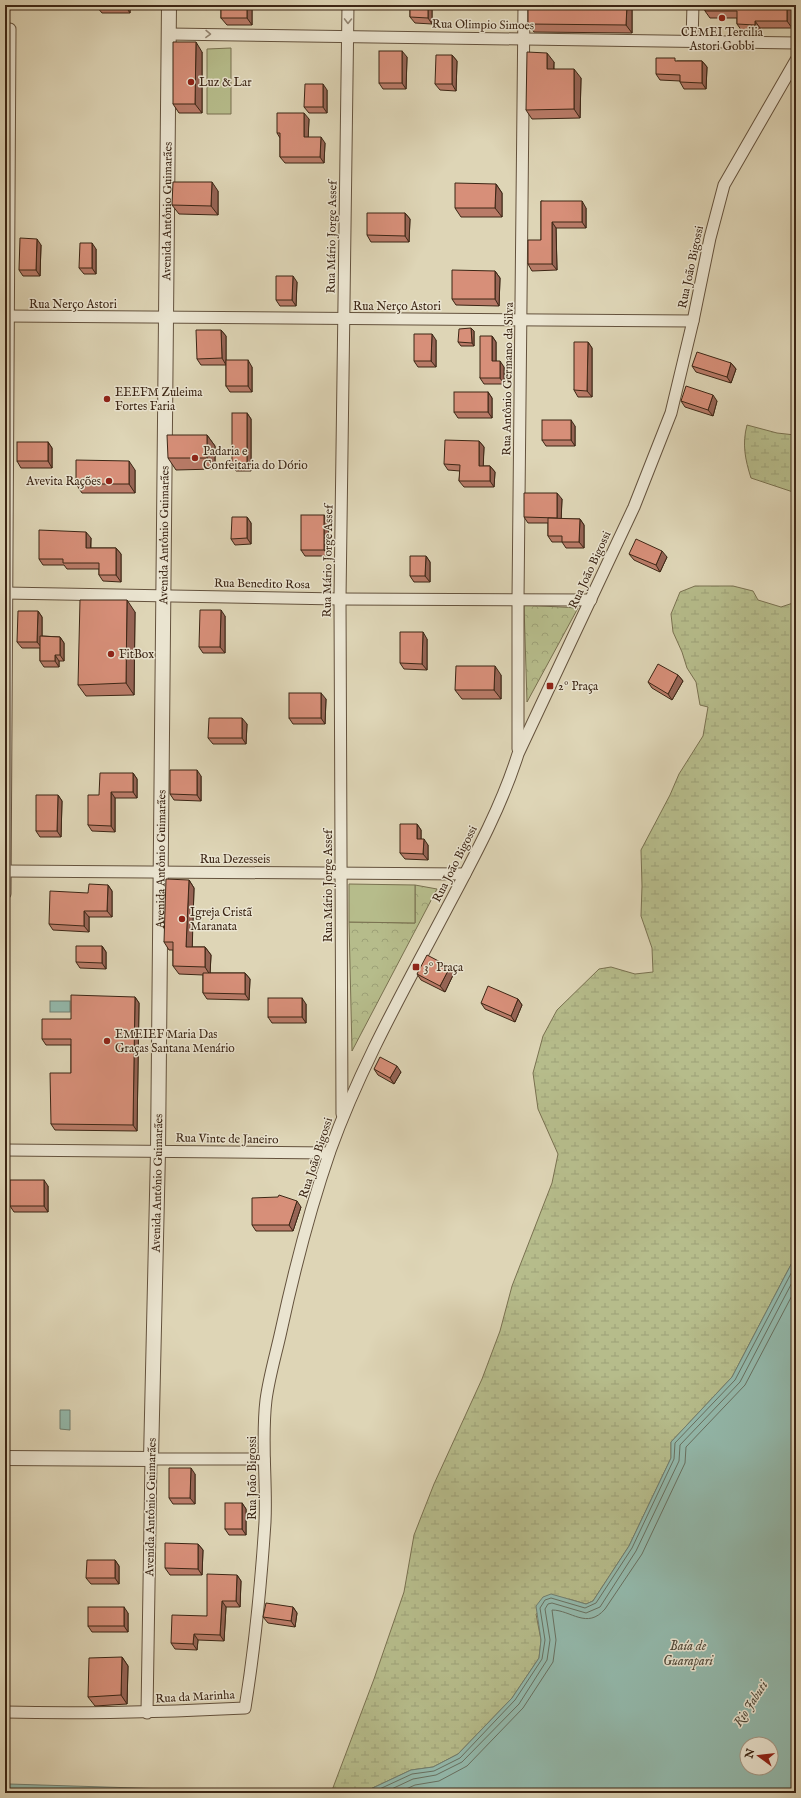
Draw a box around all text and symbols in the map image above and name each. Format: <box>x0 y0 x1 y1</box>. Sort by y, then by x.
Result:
marker: CEMEI Tercilia Astori Gobbi <box>717 13 727 23</box>
street label: Rua Olimpio Simoes <box>432 17 534 34</box>
one-way arrow <box>344 18 352 24</box>
place label: CEMEI Tercilia Astori Gobbi <box>681 25 764 54</box>
one-way arrow <box>205 30 211 38</box>
place label: Luz & Lar <box>199 75 252 90</box>
marker: Luz & Lar <box>186 77 196 87</box>
street label: Avenida Antônio Guimarães <box>159 142 175 282</box>
street label: Rua Mário Jorge Assef <box>324 178 342 293</box>
street label: Rua João Bigossi <box>675 224 708 310</box>
street label: Rua Nerço Astori <box>29 297 117 312</box>
street label: Rua Nerço Astori <box>353 299 441 314</box>
street label: Rua Antônio Germano da Silva <box>499 301 517 456</box>
place label: EEEFM Zuleima Fortes Faria <box>115 385 203 414</box>
marker: EEEFM Zuleima Fortes Faria <box>102 394 112 404</box>
place label: Padaria e Confeitaria do Dório <box>203 444 308 473</box>
marker: Padaria e Confeitaria do Dório <box>190 453 200 463</box>
street label: Avenida Antônio Guimarães <box>156 466 172 606</box>
place label: Avevita Rações <box>25 474 101 489</box>
marker: Avevita Rações <box>104 476 114 486</box>
street label: Rua Mário Jorge Assef <box>320 502 338 617</box>
street label: Rua João Bigossi <box>565 529 615 612</box>
street label: Rua Benedito Rosa <box>214 576 311 592</box>
place label: FitBox <box>119 647 154 662</box>
marker: FitBox <box>106 649 116 659</box>
place label: 2º Praça <box>558 679 599 694</box>
marker: 2º Praça <box>545 681 555 691</box>
street label: Avenida Antônio Guimarães <box>153 790 169 930</box>
street label: Rua João Bigossi <box>429 823 482 905</box>
street label: Rua Mário Jorge Assef <box>321 827 337 942</box>
street label: Rua Dezesseis <box>200 852 270 867</box>
place label: Igreja Cristã Maranata <box>190 905 253 934</box>
marker: Igreja Cristã Maranata <box>177 914 187 924</box>
place label: 3º Praça <box>424 960 464 975</box>
marker: 3º Praça <box>411 962 421 972</box>
place label: EMEIEF Maria Das Graças Santana Menário <box>115 1027 235 1056</box>
marker: EMEIEF Maria Das Graças Santana Menário <box>102 1036 112 1046</box>
street label: Avenida Antônio Guimarães <box>148 1114 166 1254</box>
street label: Rua João Bigossi <box>296 1116 337 1201</box>
street label: Rua Vinte de Janeiro <box>175 1131 279 1148</box>
street label: Rua João Bigossi <box>245 1436 261 1520</box>
street label: Avenida Antônio Guimarães <box>142 1438 160 1577</box>
water label: Baía de Guarapari <box>663 1638 714 1670</box>
water label: Rio Jabuti <box>730 1677 773 1730</box>
street label: Rua da Marinha <box>155 1687 236 1707</box>
north arrow <box>739 1736 779 1776</box>
text: N <box>742 1747 758 1761</box>

